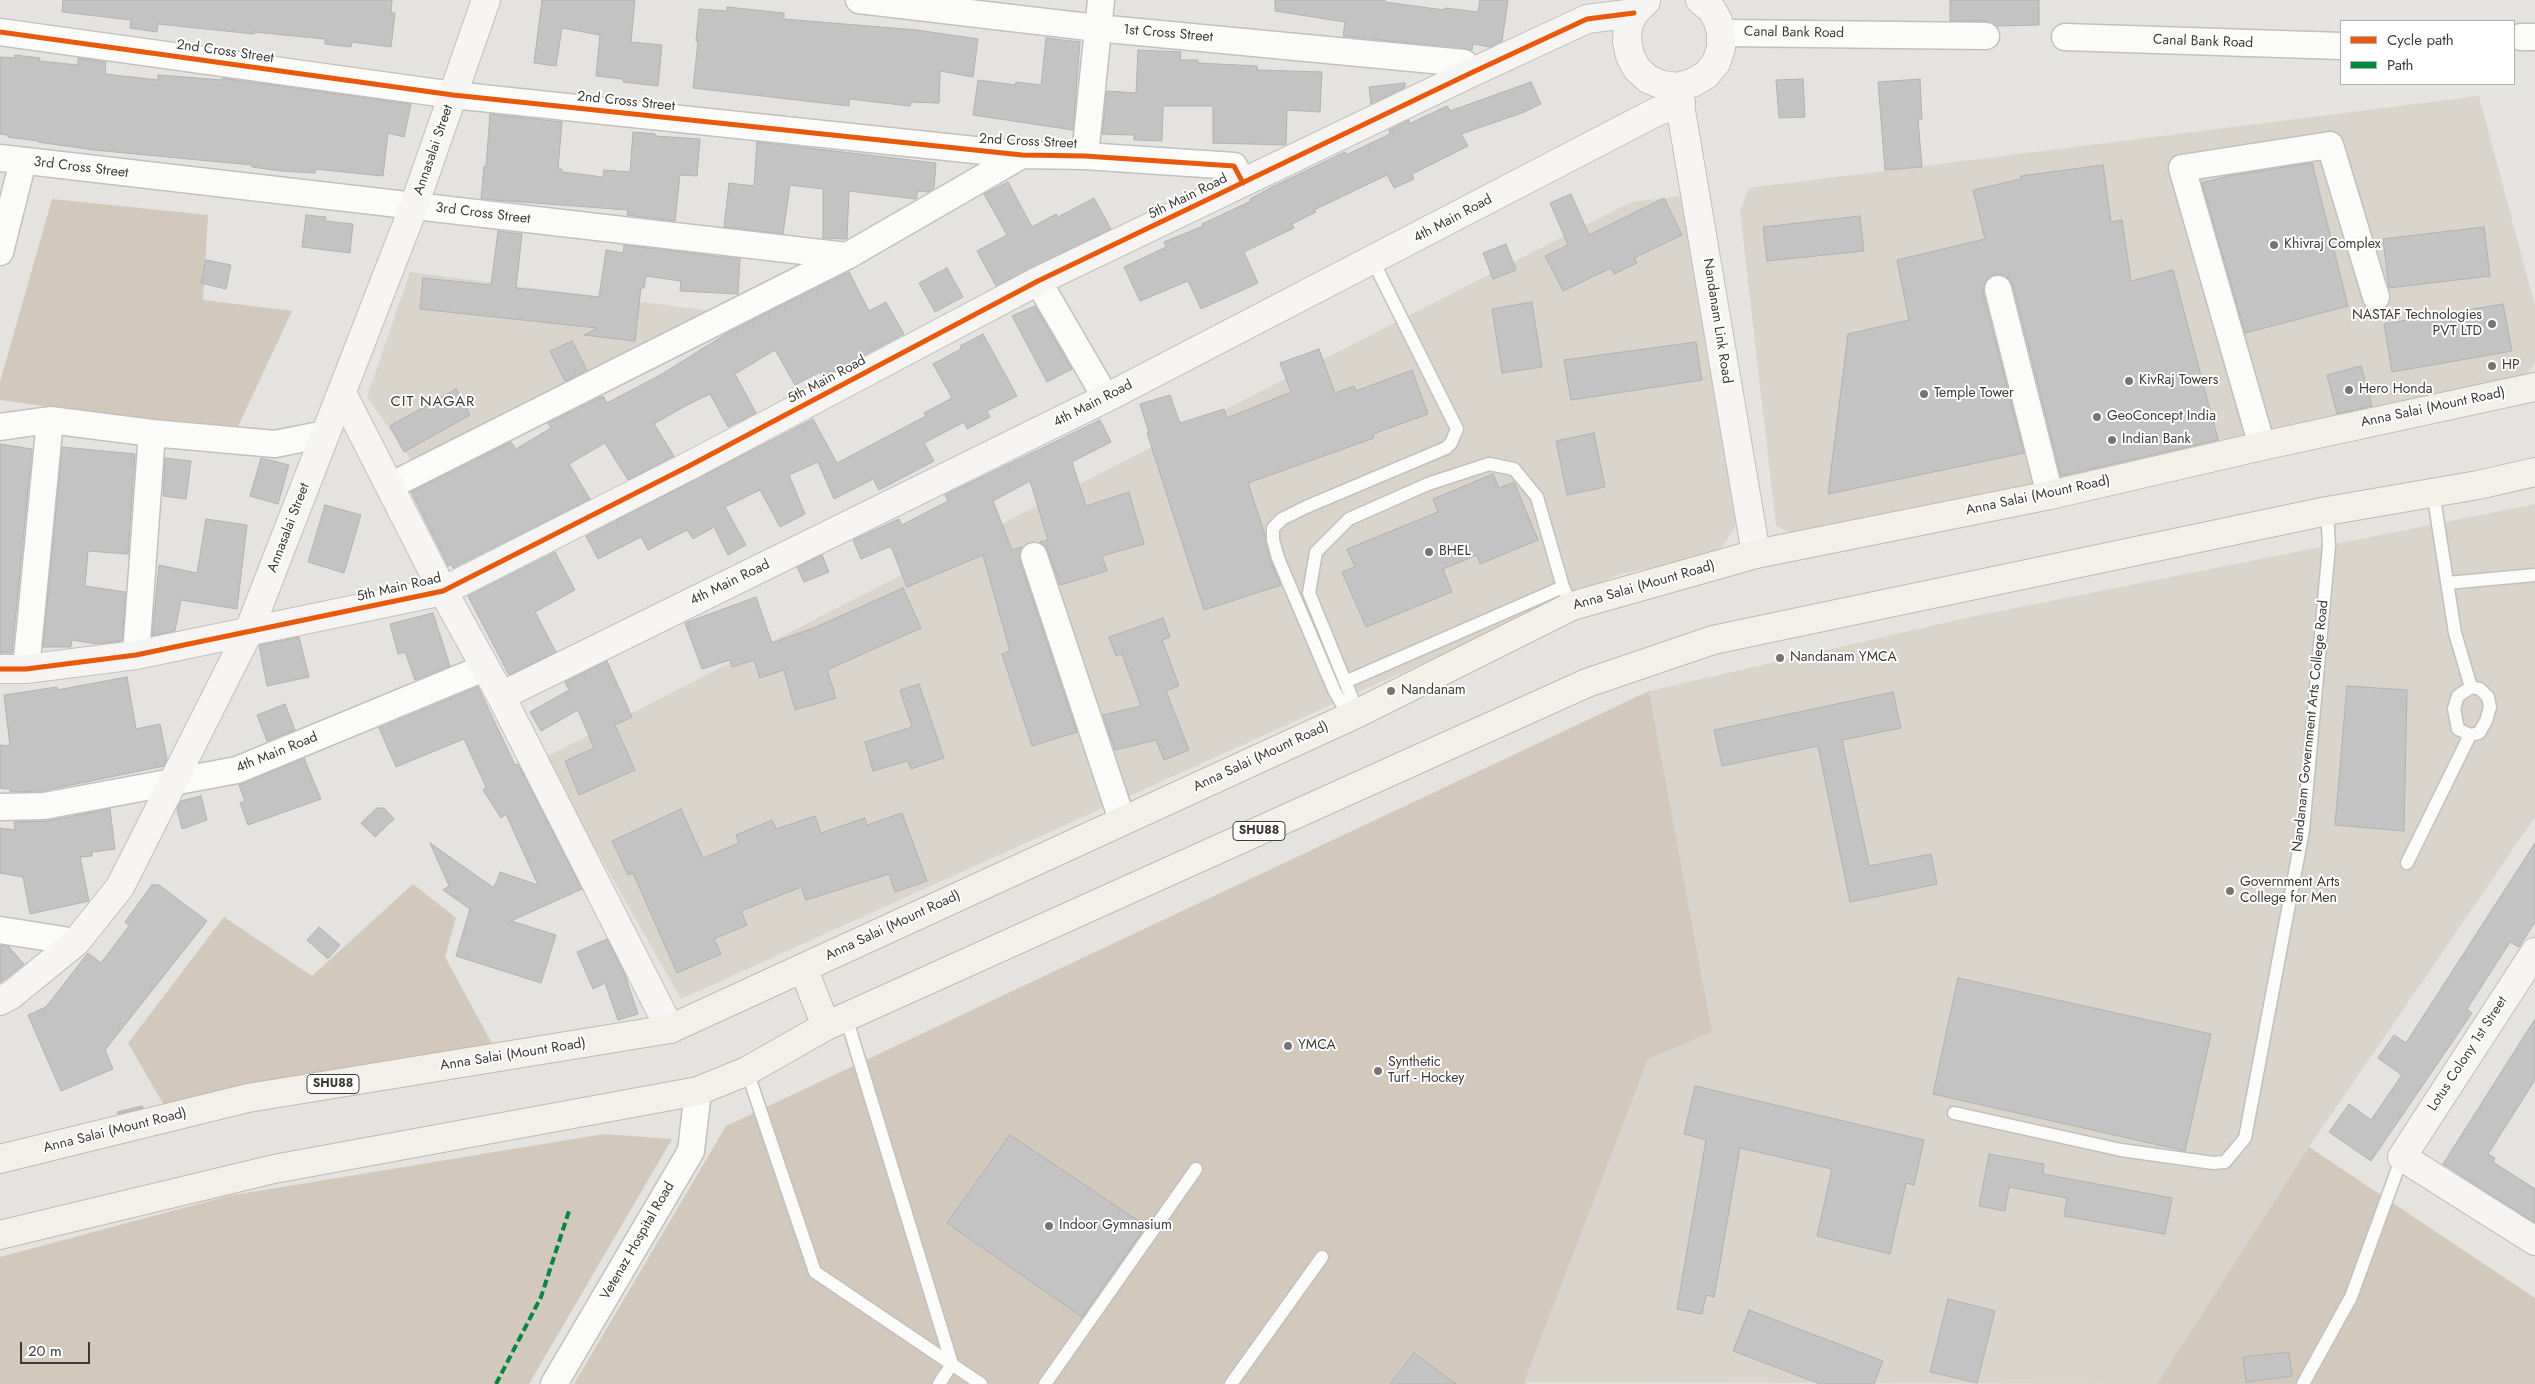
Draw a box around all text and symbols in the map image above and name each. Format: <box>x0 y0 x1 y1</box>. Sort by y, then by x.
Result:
legend <box>2340 20 2515 85</box>
street label: 1st Cross Street <box>1122 22 1214 46</box>
street label: Canal Bank Road <box>1744 24 1844 42</box>
text: Cycle path <box>2387 29 2454 51</box>
street label: Canal Bank Road <box>2153 32 2253 52</box>
street label: 2nd Cross Street <box>175 37 275 67</box>
text: Path <box>2387 54 2413 76</box>
street label: 2nd Cross Street <box>576 89 676 115</box>
street label: Annasalai Street <box>411 103 457 197</box>
street label: 2nd Cross Street <box>979 131 1077 153</box>
street label: 3rd Cross Street <box>33 154 129 182</box>
street label: 5th Main Road <box>1146 171 1230 223</box>
street label: 4th Main Road <box>1411 191 1495 247</box>
street label: 3rd Cross Street <box>435 200 531 228</box>
place label: Khivraj Complex <box>2284 237 2381 253</box>
marker: Khivraj Complex <box>2268 239 2280 251</box>
street label: Nandanam Link Road <box>1699 257 1735 385</box>
place label: NASTAF Technologies PVT LTD <box>2352 308 2482 341</box>
marker: NASTAF Technologies PVT LTD <box>2486 318 2498 330</box>
street label: 5th Main Road <box>785 352 869 408</box>
place label: HP <box>2502 358 2520 374</box>
marker: HP <box>2486 360 2498 372</box>
place label: KivRaj Towers <box>2139 373 2218 389</box>
marker: KivRaj Towers <box>2123 375 2135 387</box>
street label: 4th Main Road <box>1051 377 1135 431</box>
place label: Hero Honda <box>2359 382 2432 398</box>
marker: Hero Honda <box>2343 384 2355 396</box>
street label: Anna Salai (Mount Road) <box>2359 384 2507 432</box>
place label: Temple Tower <box>1934 386 2014 402</box>
marker: Temple Tower <box>1918 388 1930 400</box>
district label: CIT NAGAR <box>389 393 477 411</box>
place label: GeoConcept India <box>2107 409 2216 425</box>
marker: GeoConcept India <box>2091 411 2103 423</box>
place label: Indian Bank <box>2122 432 2191 448</box>
marker: Indian Bank <box>2106 434 2118 446</box>
street label: Anna Salai (Mount Road) <box>1964 472 2112 520</box>
street label: Annasalai Street <box>264 481 314 575</box>
place label: BHEL <box>1439 544 1471 560</box>
marker: BHEL <box>1423 546 1435 558</box>
street label: 4th Main Road <box>687 556 773 610</box>
street label: Anna Salai (Mount Road) <box>1571 558 1717 614</box>
street label: 5th Main Road <box>355 570 443 606</box>
street label: Nandanam Government Arts College Road <box>2289 599 2333 853</box>
place label: Nandanam YMCA <box>1790 650 1897 666</box>
marker: Nandanam YMCA <box>1774 652 1786 664</box>
place label: Nandanam <box>1401 683 1466 699</box>
marker: Nandanam <box>1385 685 1397 697</box>
street label: Anna Salai (Mount Road) <box>1191 718 1331 796</box>
street label: 4th Main Road <box>234 729 320 777</box>
road number: SHU88 <box>1233 821 1285 840</box>
place label: Government Arts College for Men <box>2240 875 2340 908</box>
marker: Government Arts College for Men <box>2224 885 2236 897</box>
street label: Anna Salai (Mount Road) <box>823 887 963 965</box>
street label: Lotus Colony 1st Street <box>2425 994 2511 1114</box>
street label: Anna Salai (Mount Road) <box>439 1035 587 1075</box>
place label: YMCA <box>1298 1038 1336 1054</box>
marker: YMCA <box>1282 1040 1294 1052</box>
place label: Synthetic Turf - Hockey <box>1388 1055 1464 1088</box>
marker: Synthetic Turf - Hockey <box>1372 1065 1384 1077</box>
road number: SHU88 <box>307 1074 359 1094</box>
street label: Anna Salai (Mount Road) <box>42 1105 188 1157</box>
street label: Vetenaz Hospital Road <box>597 1179 679 1303</box>
place label: Indoor Gymnasium <box>1059 1218 1172 1234</box>
marker: Indoor Gymnasium <box>1043 1220 1055 1232</box>
scale bar <box>22 1332 92 1364</box>
text: 20 m <box>28 1340 62 1362</box>

